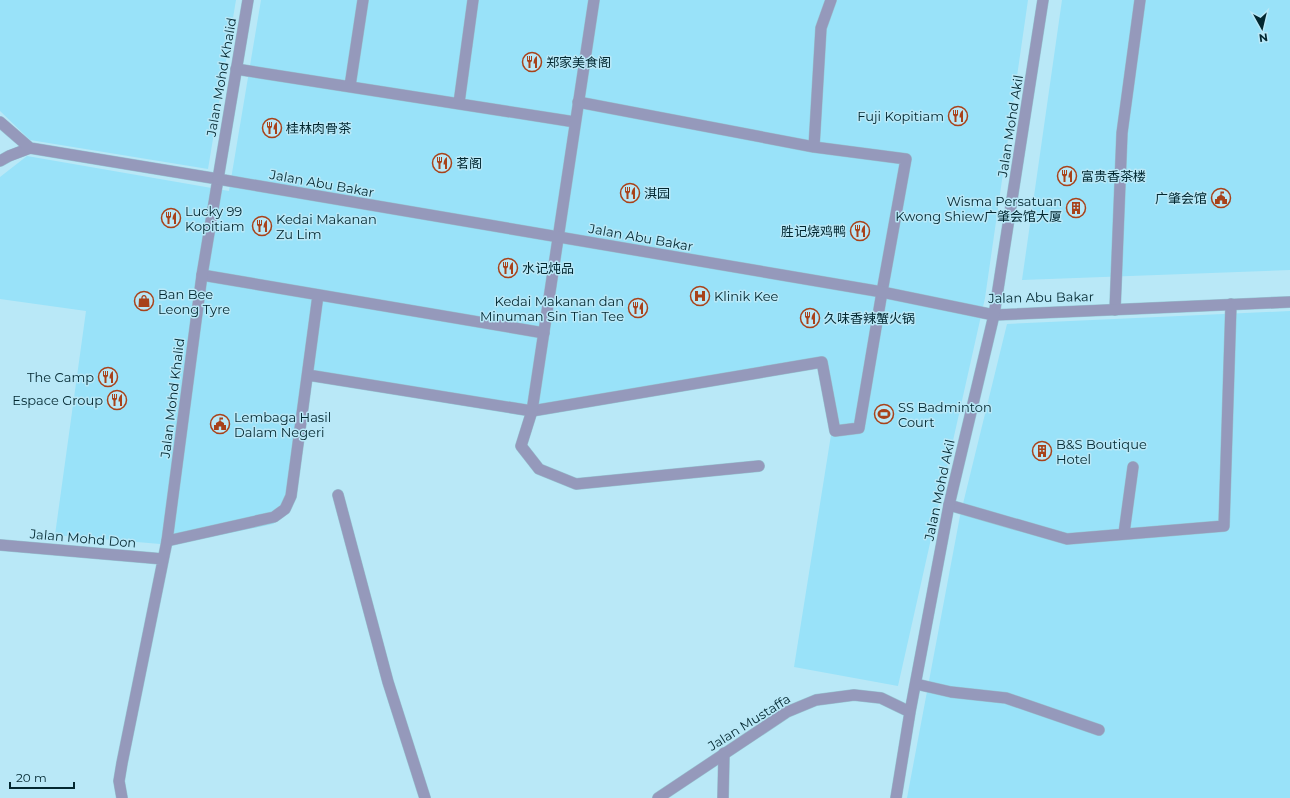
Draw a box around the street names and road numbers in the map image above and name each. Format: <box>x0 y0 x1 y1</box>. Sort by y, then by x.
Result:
street label: Jalan Mohd Khalid <box>202 16 239 139</box>
street label: Jalan Mohd Akil <box>994 74 1026 179</box>
street label: Jalan Abu Bakar <box>268 166 375 200</box>
street label: Jalan Abu Bakar <box>587 220 694 254</box>
street label: Jalan Abu Bakar <box>987 288 1094 306</box>
street label: Jalan Mohd Khalid <box>157 337 187 460</box>
street label: Jalan Mohd Akil <box>920 438 958 543</box>
street label: Jalan Mohd Don <box>28 525 137 551</box>
street label: Jalan Mustaffa <box>704 690 793 754</box>

